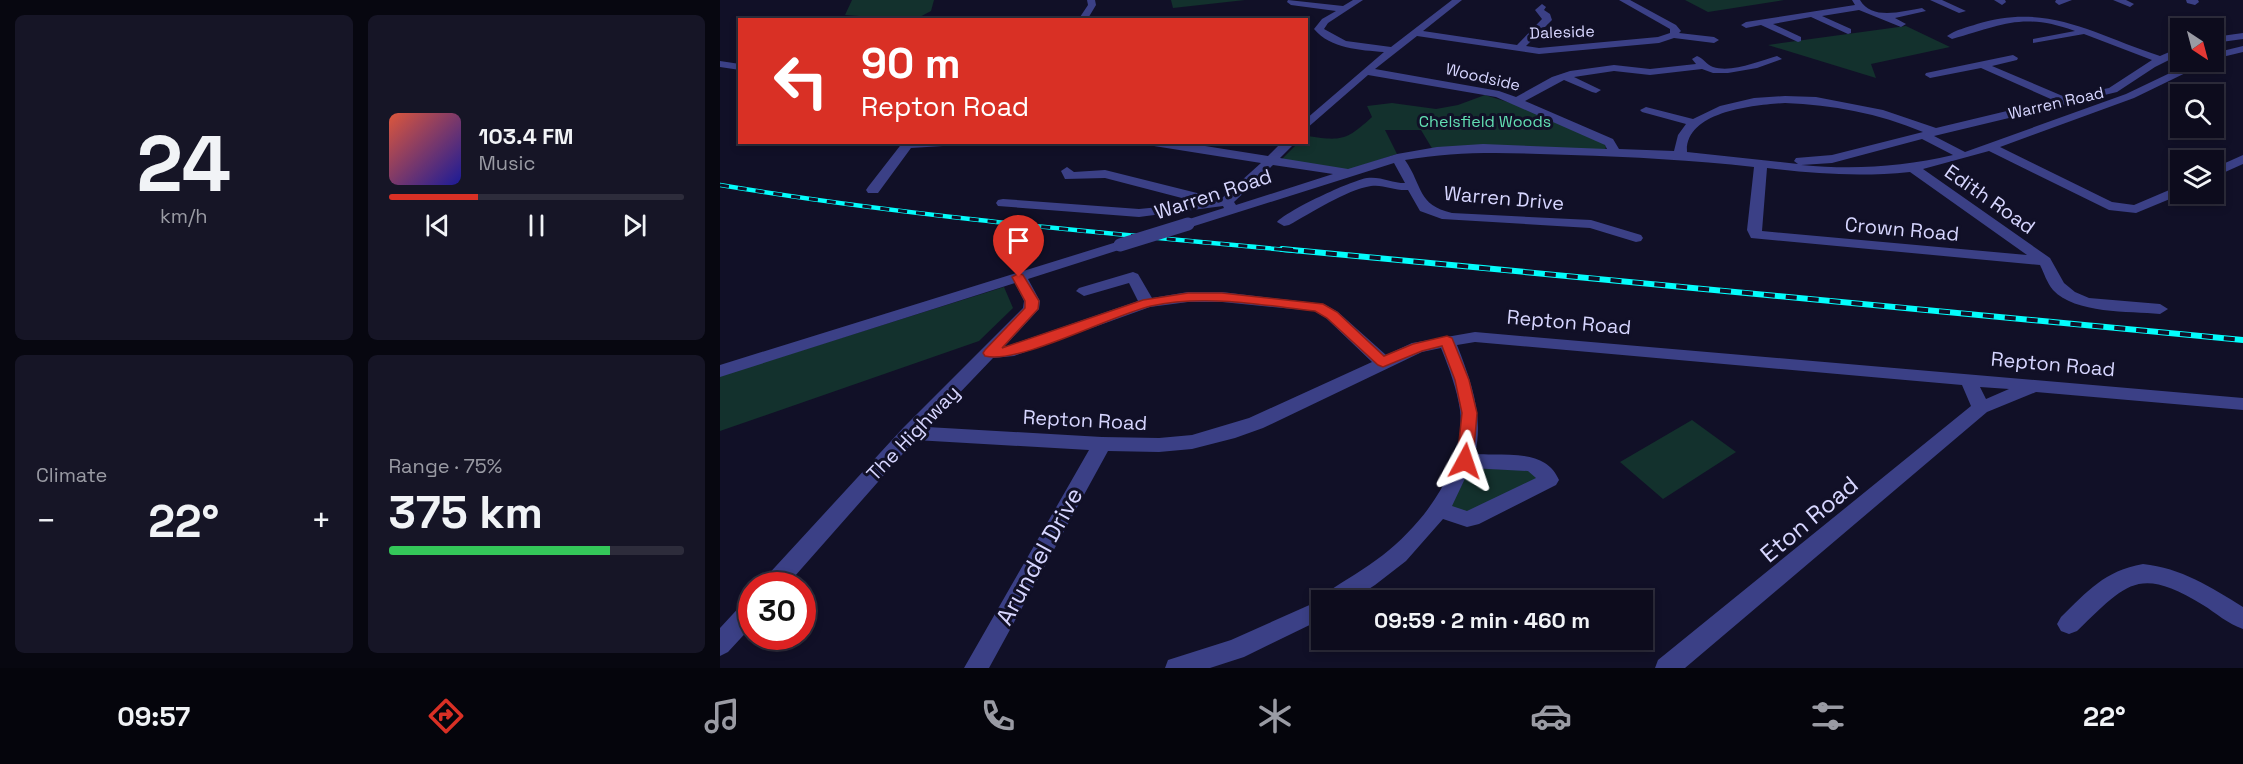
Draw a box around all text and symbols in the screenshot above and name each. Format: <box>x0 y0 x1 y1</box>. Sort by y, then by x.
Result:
north arrow <box>2170 18 2224 72</box>
map controls <box>2170 18 2224 204</box>
street label: Daleside <box>1529 20 1595 44</box>
text: 90 m <box>861 37 961 90</box>
icon: left <box>762 42 840 120</box>
street label: Woodside <box>1444 58 1522 96</box>
street label: Warren Road <box>2006 82 2106 124</box>
button: search <box>2170 84 2224 138</box>
text: Repton Road <box>861 89 1029 124</box>
park label: Chelsfield Woods <box>1419 111 1551 132</box>
text: 24 <box>136 114 231 214</box>
text: 103.4 FM <box>479 122 573 150</box>
text: Music <box>479 150 535 176</box>
button: layers <box>2170 150 2224 204</box>
street label: Edith Road <box>1940 158 2040 240</box>
street label: Warren Road <box>1151 163 1275 225</box>
street label: Warren Drive <box>1443 180 1565 216</box>
text: km/h <box>160 203 208 229</box>
icon: previous <box>421 209 454 242</box>
icon: pause <box>520 209 553 242</box>
icon: next <box>618 209 651 242</box>
street label: Crown Road <box>1844 211 1960 247</box>
pin <box>993 215 1044 277</box>
icon: arrive <box>1002 224 1035 257</box>
street label: Repton Road <box>1506 304 1632 340</box>
street label: Repton Road <box>1990 346 2116 382</box>
street label: The Highway <box>861 380 965 486</box>
street label: Repton Road <box>1022 404 1148 436</box>
position arrow <box>1433 429 1497 493</box>
text: Range · 75% <box>389 453 502 479</box>
text: Climate <box>36 462 107 488</box>
street label: Eton Road <box>1754 469 1864 569</box>
street label: Arundel Drive <box>988 482 1090 630</box>
text: 375 km <box>389 484 543 541</box>
text: 22° <box>148 493 219 550</box>
text: − <box>36 500 56 542</box>
text: + <box>311 500 331 542</box>
speed limit sign: 30 <box>738 572 816 650</box>
text: 09:59 · 2 min · 460 m <box>1374 606 1590 634</box>
icon: directions <box>425 695 467 737</box>
icon: music <box>701 695 743 737</box>
icon: phone <box>977 695 1019 737</box>
icon: climate <box>1254 695 1296 737</box>
icon: car <box>1530 695 1572 737</box>
icon: filters <box>1807 695 1849 737</box>
text: 09:57 <box>117 699 190 734</box>
text: 22° <box>2083 699 2126 734</box>

